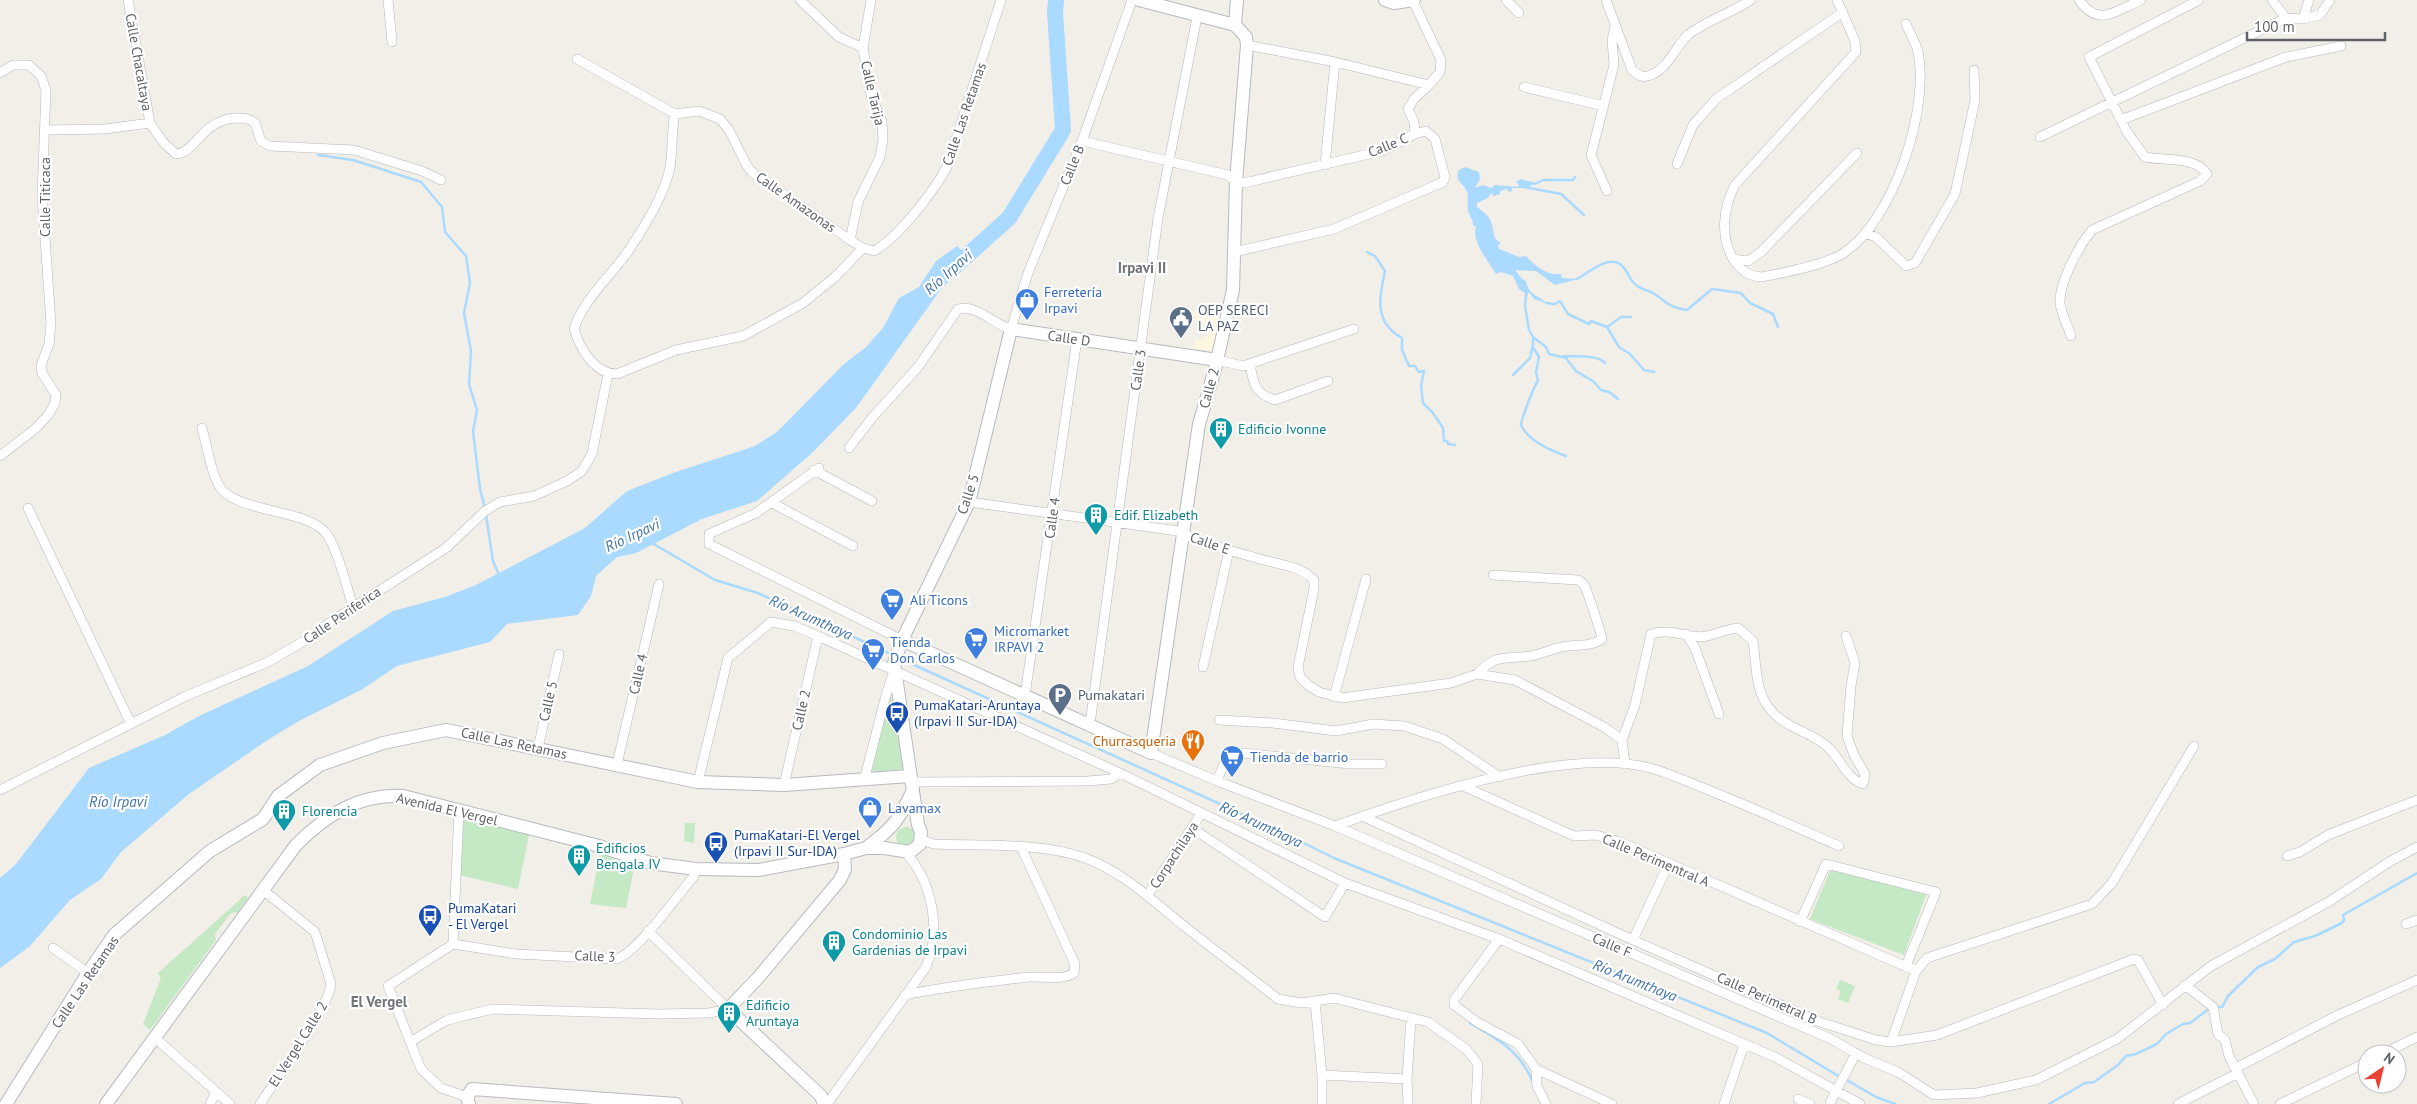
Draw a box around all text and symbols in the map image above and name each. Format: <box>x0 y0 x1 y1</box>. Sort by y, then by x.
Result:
scale bar <box>2247 10 2384 42</box>
street label: Calle Chacaltaya <box>122 12 156 112</box>
text: 100 m <box>2254 17 2295 36</box>
street label: Calle Tarija <box>857 59 889 127</box>
street label: Calle Las Retamas <box>938 60 990 168</box>
street label: Calle C <box>1365 129 1411 161</box>
street label: Calle B <box>1056 142 1088 188</box>
street label: Calle Titicaca <box>36 157 54 237</box>
street label: Calle Amazonas <box>752 168 840 236</box>
water label: Río Irpavi <box>920 245 977 299</box>
district label: Irpavi II <box>1118 258 1166 277</box>
place label: Ferretería Irpavi <box>1044 283 1102 317</box>
shop icon: Ferretería Irpavi <box>1014 287 1040 321</box>
place label: OEP SERECI LA PAZ <box>1198 301 1269 335</box>
public building icon: OEP SERECI LA PAZ <box>1168 305 1194 339</box>
street label: Calle D <box>1047 326 1091 350</box>
street label: Calle 3 <box>1126 348 1150 392</box>
street label: Calle 2 <box>1195 366 1223 410</box>
building icon: Edificio Ivonne <box>1208 416 1234 450</box>
place label: Edificio Ivonne <box>1238 420 1326 438</box>
street label: Calle 5 <box>953 472 983 516</box>
street label: Calle 4 <box>1040 496 1064 540</box>
building icon: Edif. Elizabeth <box>1083 502 1109 536</box>
place label: Edif. Elizabeth <box>1114 506 1198 524</box>
water label: Río Irpavi <box>602 514 663 556</box>
street label: Calle E <box>1188 528 1232 558</box>
street label: Calle Periferica <box>300 582 384 648</box>
supermarket icon: Ali Ticons <box>879 587 905 621</box>
water label: Río Arumthaya <box>766 590 856 644</box>
place label: Ali Ticons <box>910 591 968 609</box>
place label: Micromarket IRPAVI 2 <box>994 622 1069 656</box>
supermarket icon: Micromarket IRPAVI 2 <box>963 626 989 660</box>
place label: Tienda Don Carlos <box>890 633 955 667</box>
supermarket icon: Tienda Don Carlos <box>860 637 886 671</box>
street label: Calle 4 <box>625 651 652 696</box>
street label: Calle 5 <box>535 679 561 723</box>
parking icon: Pumakatari <box>1047 682 1073 716</box>
place label: Pumakatari <box>1078 686 1145 704</box>
street label: Calle 2 <box>788 688 814 732</box>
place label: PumaKatari-Aruntaya (Irpavi II Sur-IDA) <box>914 696 1041 730</box>
bus stop icon: PumaKatari-Aruntaya (Irpavi II Sur-IDA) <box>884 700 910 734</box>
street label: Calle Las Retamas <box>459 723 569 763</box>
restaurant icon: Churrasqueria <box>1180 728 1206 762</box>
place label: Churrasqueria <box>1093 732 1176 750</box>
supermarket icon: Tienda de barrio <box>1219 744 1245 778</box>
place label: Tienda de barrio <box>1250 748 1348 766</box>
street label: Avenida El Vergel <box>394 789 500 829</box>
water label: Río Irpavi <box>89 792 148 811</box>
shop icon: Lavamax <box>857 795 883 829</box>
water label: Río Arumthaya <box>1217 797 1306 852</box>
building icon: Florencia <box>271 798 297 832</box>
place label: Lavamax <box>888 799 941 817</box>
place label: Florencia <box>302 802 357 820</box>
street label: Corpachilaya <box>1146 818 1202 892</box>
place label: PumaKatari-El Vergel (Irpavi II Sur-IDA) <box>734 826 860 860</box>
street label: Calle Perimentral A <box>1600 829 1713 891</box>
bus stop icon: PumaKatari-El Vergel (Irpavi II Sur-IDA) <box>703 830 729 864</box>
place label: Edificios Bengala IV <box>596 839 660 873</box>
building icon: Edificios Bengala IV <box>566 843 592 877</box>
place label: PumaKatari - El Vergel <box>448 899 517 933</box>
bus stop icon: PumaKatari - El Vergel <box>417 903 443 937</box>
place label: Condominio Las Gardenias de Irpavi <box>852 925 967 959</box>
building icon: Condominio Las Gardenias de Irpavi <box>821 929 847 963</box>
street label: Calle F <box>1590 929 1634 961</box>
street label: Calle Las Retamas <box>47 932 123 1032</box>
street label: Calle 3 <box>574 946 616 966</box>
water label: Río Arumthaya <box>1590 955 1680 1006</box>
street label: Calle Perimetral B <box>1714 968 1820 1028</box>
district label: El Vergel <box>351 992 408 1011</box>
place label: Edificio Aruntaya <box>746 996 799 1030</box>
street label: El Vergel Calle 2 <box>264 998 332 1090</box>
building icon: Edificio Aruntaya <box>716 1000 742 1034</box>
north arrow <box>2357 1044 2407 1094</box>
text: N <box>2381 1048 2398 1068</box>

